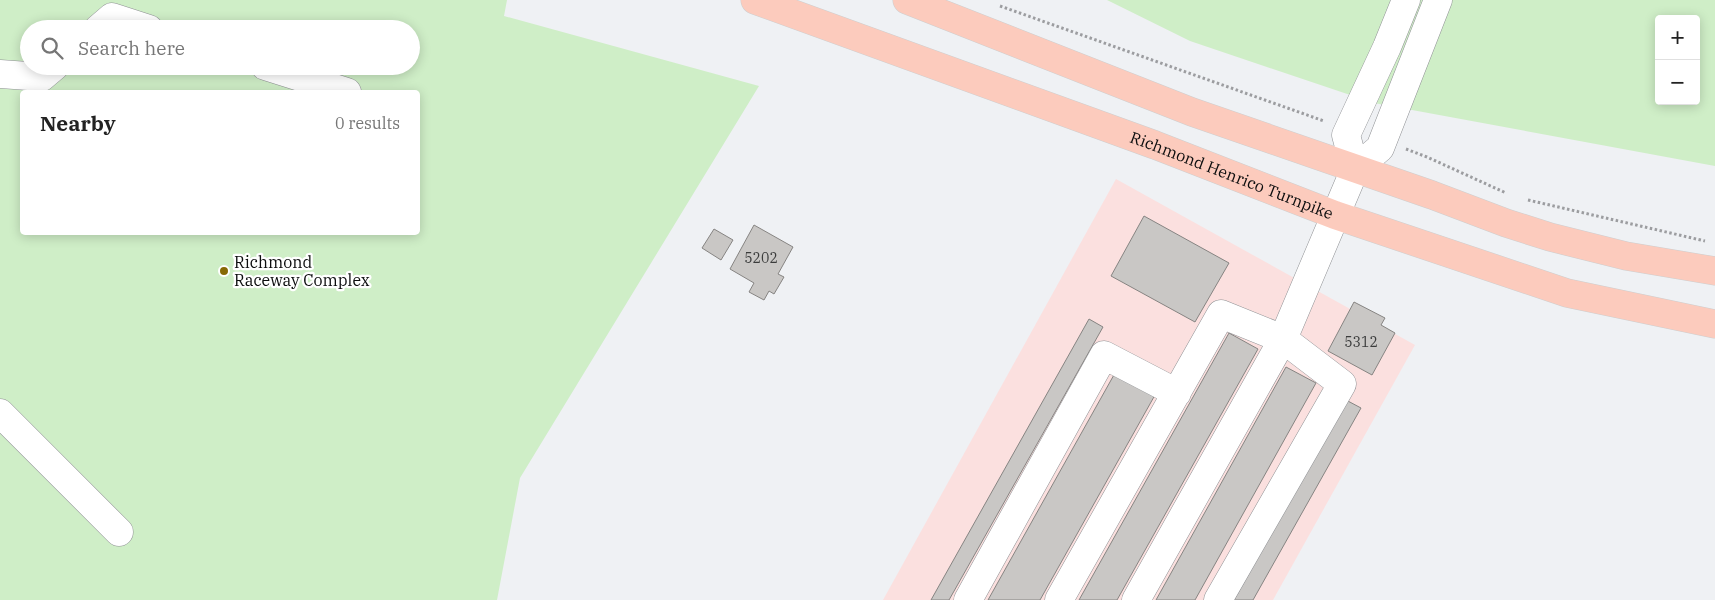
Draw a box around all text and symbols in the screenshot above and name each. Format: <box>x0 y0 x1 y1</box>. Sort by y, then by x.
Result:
map controls <box>1655 15 1700 105</box>
button: + <box>1655 15 1700 60</box>
search box <box>20 20 420 75</box>
icon: search <box>38 34 66 62</box>
text: Search here <box>78 36 185 60</box>
button: − <box>1655 60 1700 105</box>
text: Nearby <box>40 109 116 137</box>
text: 0 results <box>335 113 400 133</box>
street label: Richmond Henrico Turnpike <box>1127 127 1336 223</box>
house number: 5202 <box>744 249 778 267</box>
place label: Richmond Raceway Complex <box>234 252 370 290</box>
marker: Richmond Raceway Complex <box>218 265 230 277</box>
house number: 5312 <box>1344 333 1378 351</box>

